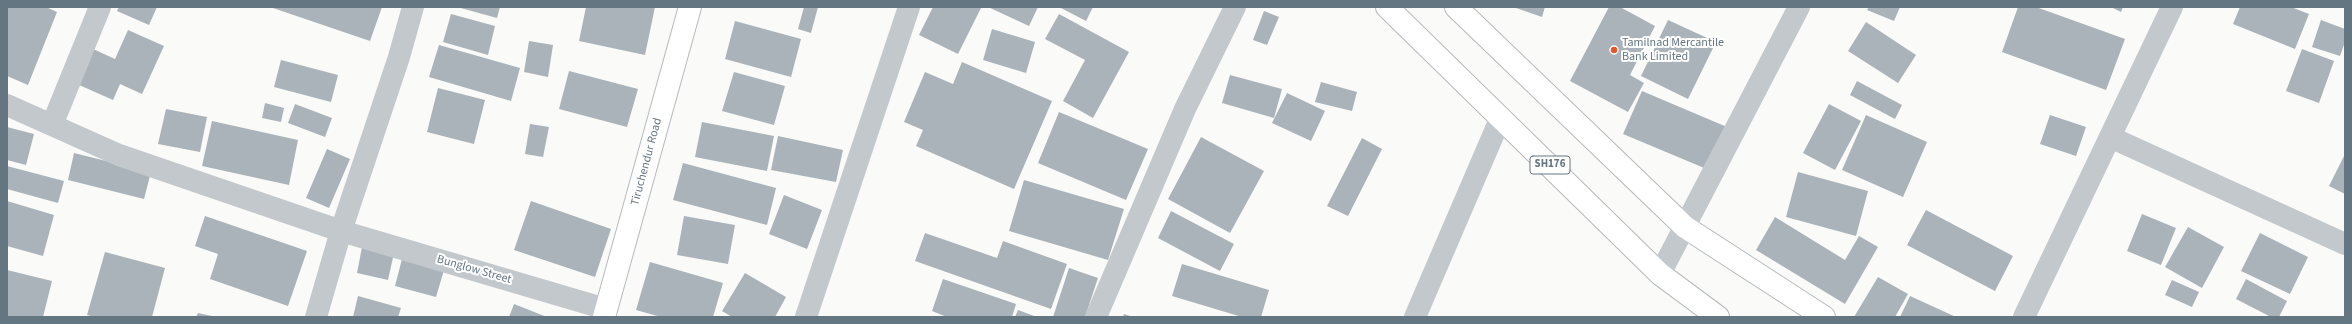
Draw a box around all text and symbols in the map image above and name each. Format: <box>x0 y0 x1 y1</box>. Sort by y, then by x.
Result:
place label: Tamilnad Mercantile Bank Limited <box>1622 36 1724 64</box>
marker: Tamilnad Mercantile Bank Limited <box>1609 45 1619 55</box>
street label: Tiruchendur Road <box>628 117 666 207</box>
road number: SH176 <box>1530 156 1570 174</box>
street label: Bunglow Street <box>435 252 513 288</box>

